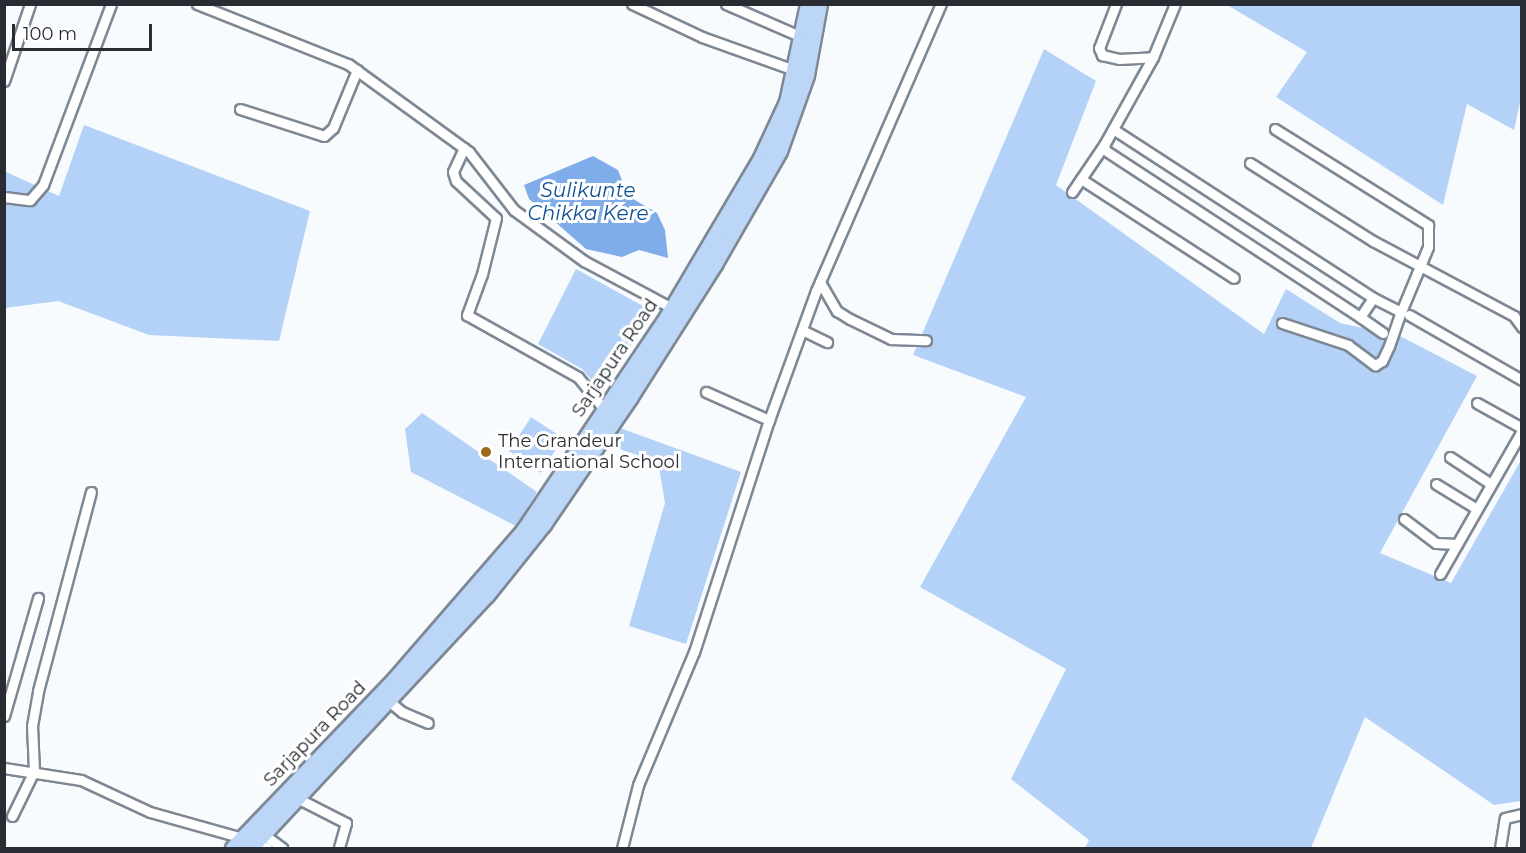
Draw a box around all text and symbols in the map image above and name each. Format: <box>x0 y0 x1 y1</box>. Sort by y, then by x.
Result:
scale bar <box>15 12 154 50</box>
text: 100 m <box>23 23 77 45</box>
water label: Sulikunte Chikka Kere <box>527 178 649 225</box>
street label: Sarjapura Road <box>568 295 662 421</box>
place label: The Grandeur International School <box>498 431 680 474</box>
marker: The Grandeur International School <box>479 445 493 459</box>
street label: Sarjapura Road <box>259 677 371 791</box>

